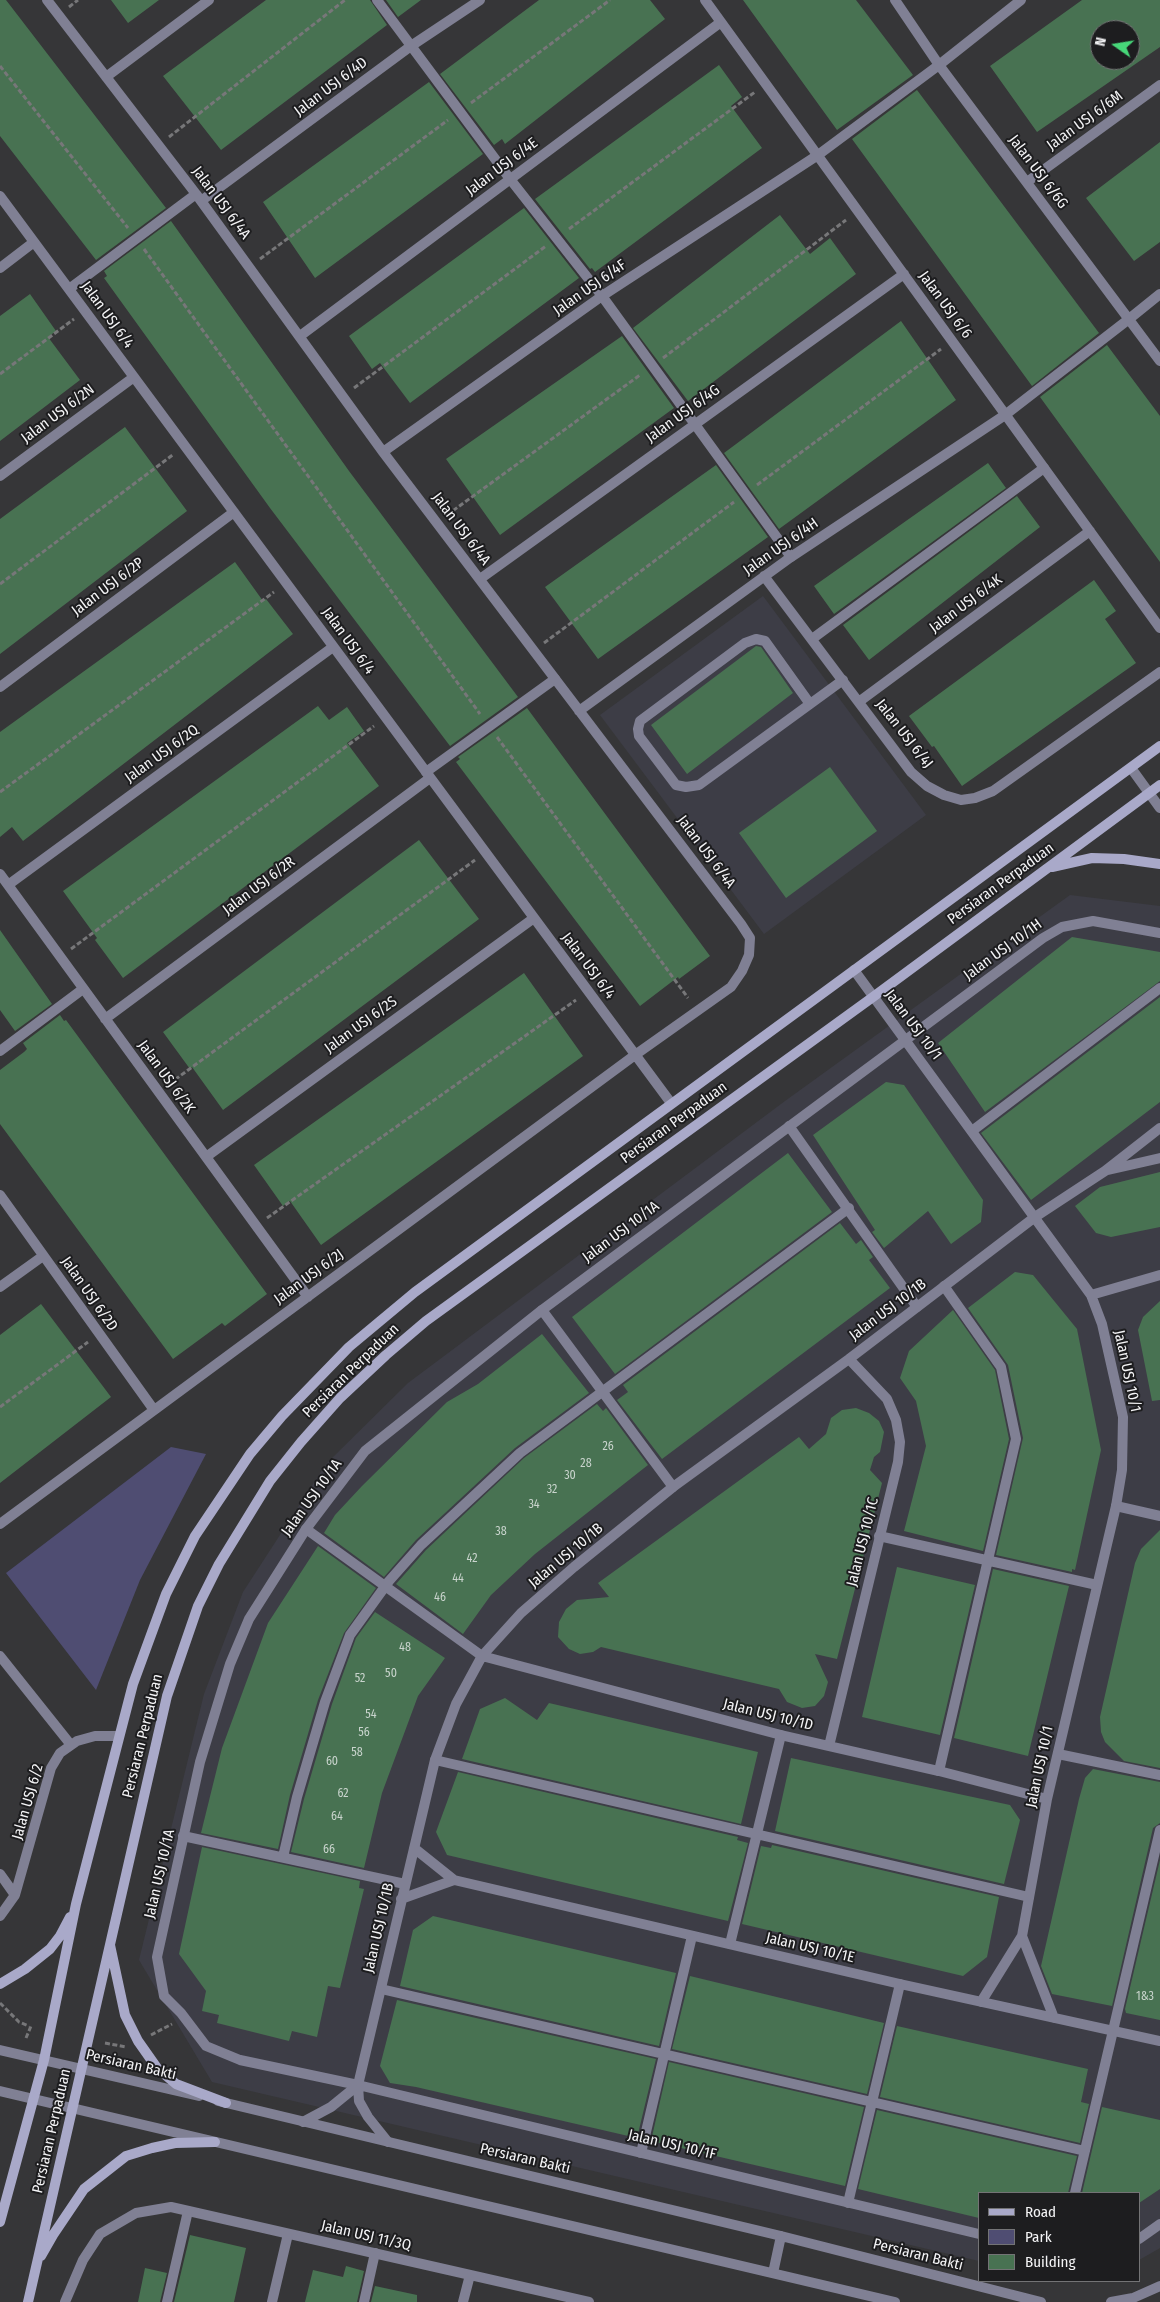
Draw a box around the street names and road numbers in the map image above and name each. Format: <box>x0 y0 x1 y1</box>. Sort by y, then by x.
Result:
street label: Jalan USJ 6/4D <box>291 54 371 120</box>
street label: Jalan USJ 6/6M <box>1044 87 1126 155</box>
street label: Jalan USJ 6/6G <box>1005 132 1071 212</box>
street label: Jalan USJ 6/4E <box>462 134 542 200</box>
street label: Jalan USJ 6/4A <box>188 163 254 243</box>
street label: Jalan USJ 6/4F <box>550 256 630 320</box>
street label: Jalan USJ 6/6 <box>915 268 975 342</box>
street label: Jalan USJ 6/4 <box>77 278 137 352</box>
street label: Jalan USJ 6/2N <box>18 381 98 447</box>
street label: Jalan USJ 6/4G <box>643 381 723 447</box>
street label: Jalan USJ 6/4A <box>428 489 494 569</box>
street label: Jalan USJ 6/4H <box>740 515 822 579</box>
street label: Jalan USJ 6/2P <box>68 554 148 620</box>
street label: Jalan USJ 6/4K <box>926 571 1006 637</box>
street label: Jalan USJ 6/4 <box>318 604 378 678</box>
street label: Jalan USJ 6/4J <box>872 696 936 772</box>
street label: Jalan USJ 6/2Q <box>121 721 203 787</box>
street label: Jalan USJ 6/4A <box>673 812 739 892</box>
street label: Persiaran Perpaduan <box>944 839 1058 929</box>
street label: Jalan USJ 6/2R <box>219 853 299 919</box>
street label: Jalan USJ 10/1H <box>960 916 1046 984</box>
street label: Jalan USJ 6/4 <box>557 929 619 1003</box>
street label: Jalan USJ 10/1 <box>881 986 945 1064</box>
street label: Jalan USJ 6/2S <box>321 993 401 1057</box>
street label: Jalan USJ 6/2K <box>134 1037 198 1117</box>
street label: Persiaran Perpaduan <box>617 1078 731 1168</box>
street label: Jalan USJ 10/1A <box>579 1197 663 1267</box>
street label: Jalan USJ 6/2J <box>271 1246 347 1308</box>
street label: Jalan USJ 6/2D <box>57 1253 121 1335</box>
street label: Jalan USJ 10/1B <box>846 1275 930 1345</box>
street label: Persiaran Perpaduan <box>299 1320 403 1422</box>
street label: Jalan USJ 10/1 <box>1110 1328 1144 1414</box>
street label: Jalan USJ 10/1A <box>278 1456 346 1540</box>
street label: Jalan USJ 10/1C <box>843 1496 883 1588</box>
street label: Jalan USJ 10/1B <box>525 1520 607 1592</box>
street label: Persiaran Perpaduan <box>119 1672 167 1800</box>
street label: Jalan USJ 10/1D <box>721 1695 815 1735</box>
street label: Jalan USJ 10/1 <box>1023 1724 1057 1810</box>
street label: Jalan USJ 6/2 <box>9 1762 47 1842</box>
street label: Jalan USJ 10/1A <box>141 1828 179 1920</box>
street label: Jalan USJ 10/1B <box>360 1881 398 1975</box>
street label: Jalan USJ 10/1E <box>764 1929 856 1967</box>
street label: Persiaran Bakti <box>84 2046 178 2084</box>
street label: Persiaran Perpaduan <box>29 2067 75 2195</box>
street label: Jalan USJ 10/1F <box>626 2126 718 2164</box>
street label: Persiaran Bakti <box>478 2140 572 2178</box>
street label: Jalan USJ 11/3Q <box>319 2217 413 2255</box>
street label: Persiaran Bakti <box>871 2235 965 2275</box>

